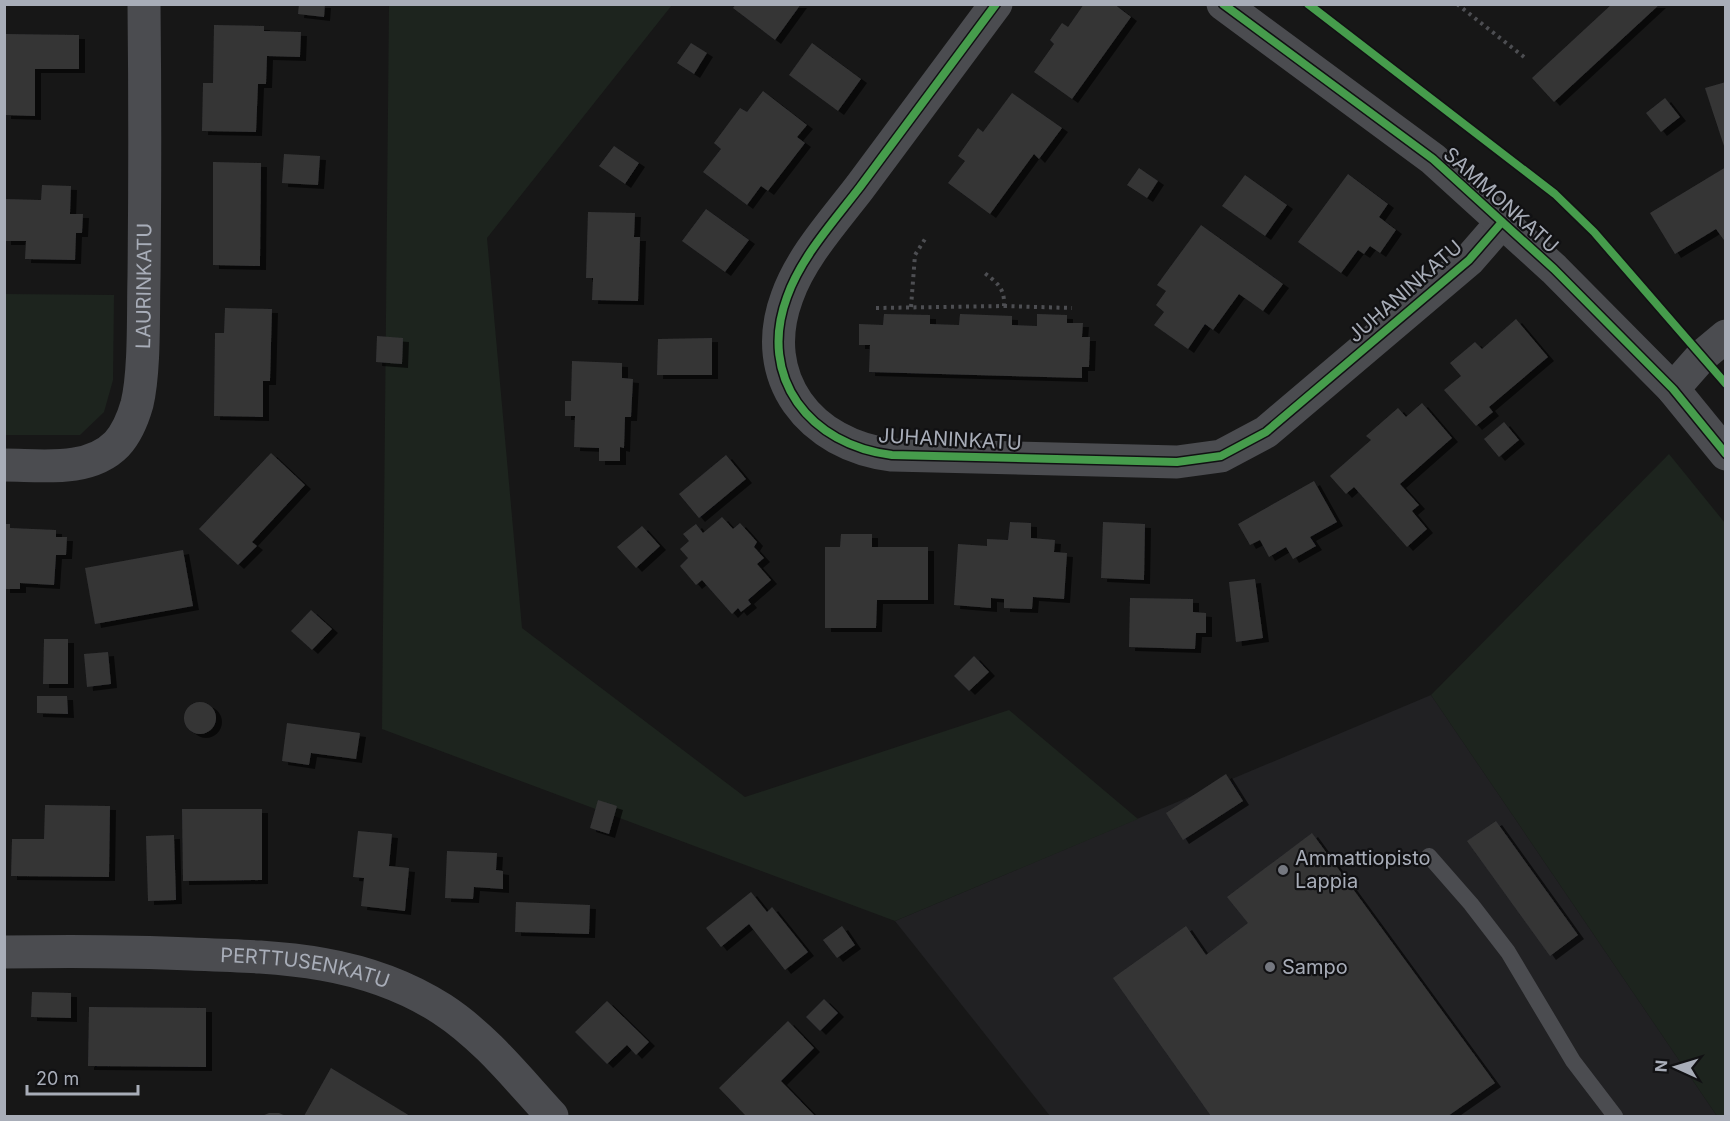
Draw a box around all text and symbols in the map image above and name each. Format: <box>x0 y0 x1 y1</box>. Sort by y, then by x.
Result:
street label: SAMMONKATU <box>1439 142 1563 258</box>
street label: LAURINKATU <box>131 223 156 349</box>
street label: JUHANINKATU <box>1343 235 1467 347</box>
street label: JUHANINKATU <box>878 423 1022 455</box>
place label: Ammattiopisto Lappia <box>1295 846 1431 893</box>
marker: Ammattiopisto Lappia <box>1276 863 1290 877</box>
street label: PERTTUSENKATU <box>220 943 393 993</box>
place label: Sampo <box>1282 955 1348 979</box>
marker: Sampo <box>1263 960 1277 974</box>
north arrow <box>1646 1037 1706 1097</box>
scale bar <box>27 1058 138 1096</box>
text: N <box>1651 1059 1671 1073</box>
text: 20 m <box>36 1068 79 1089</box>

